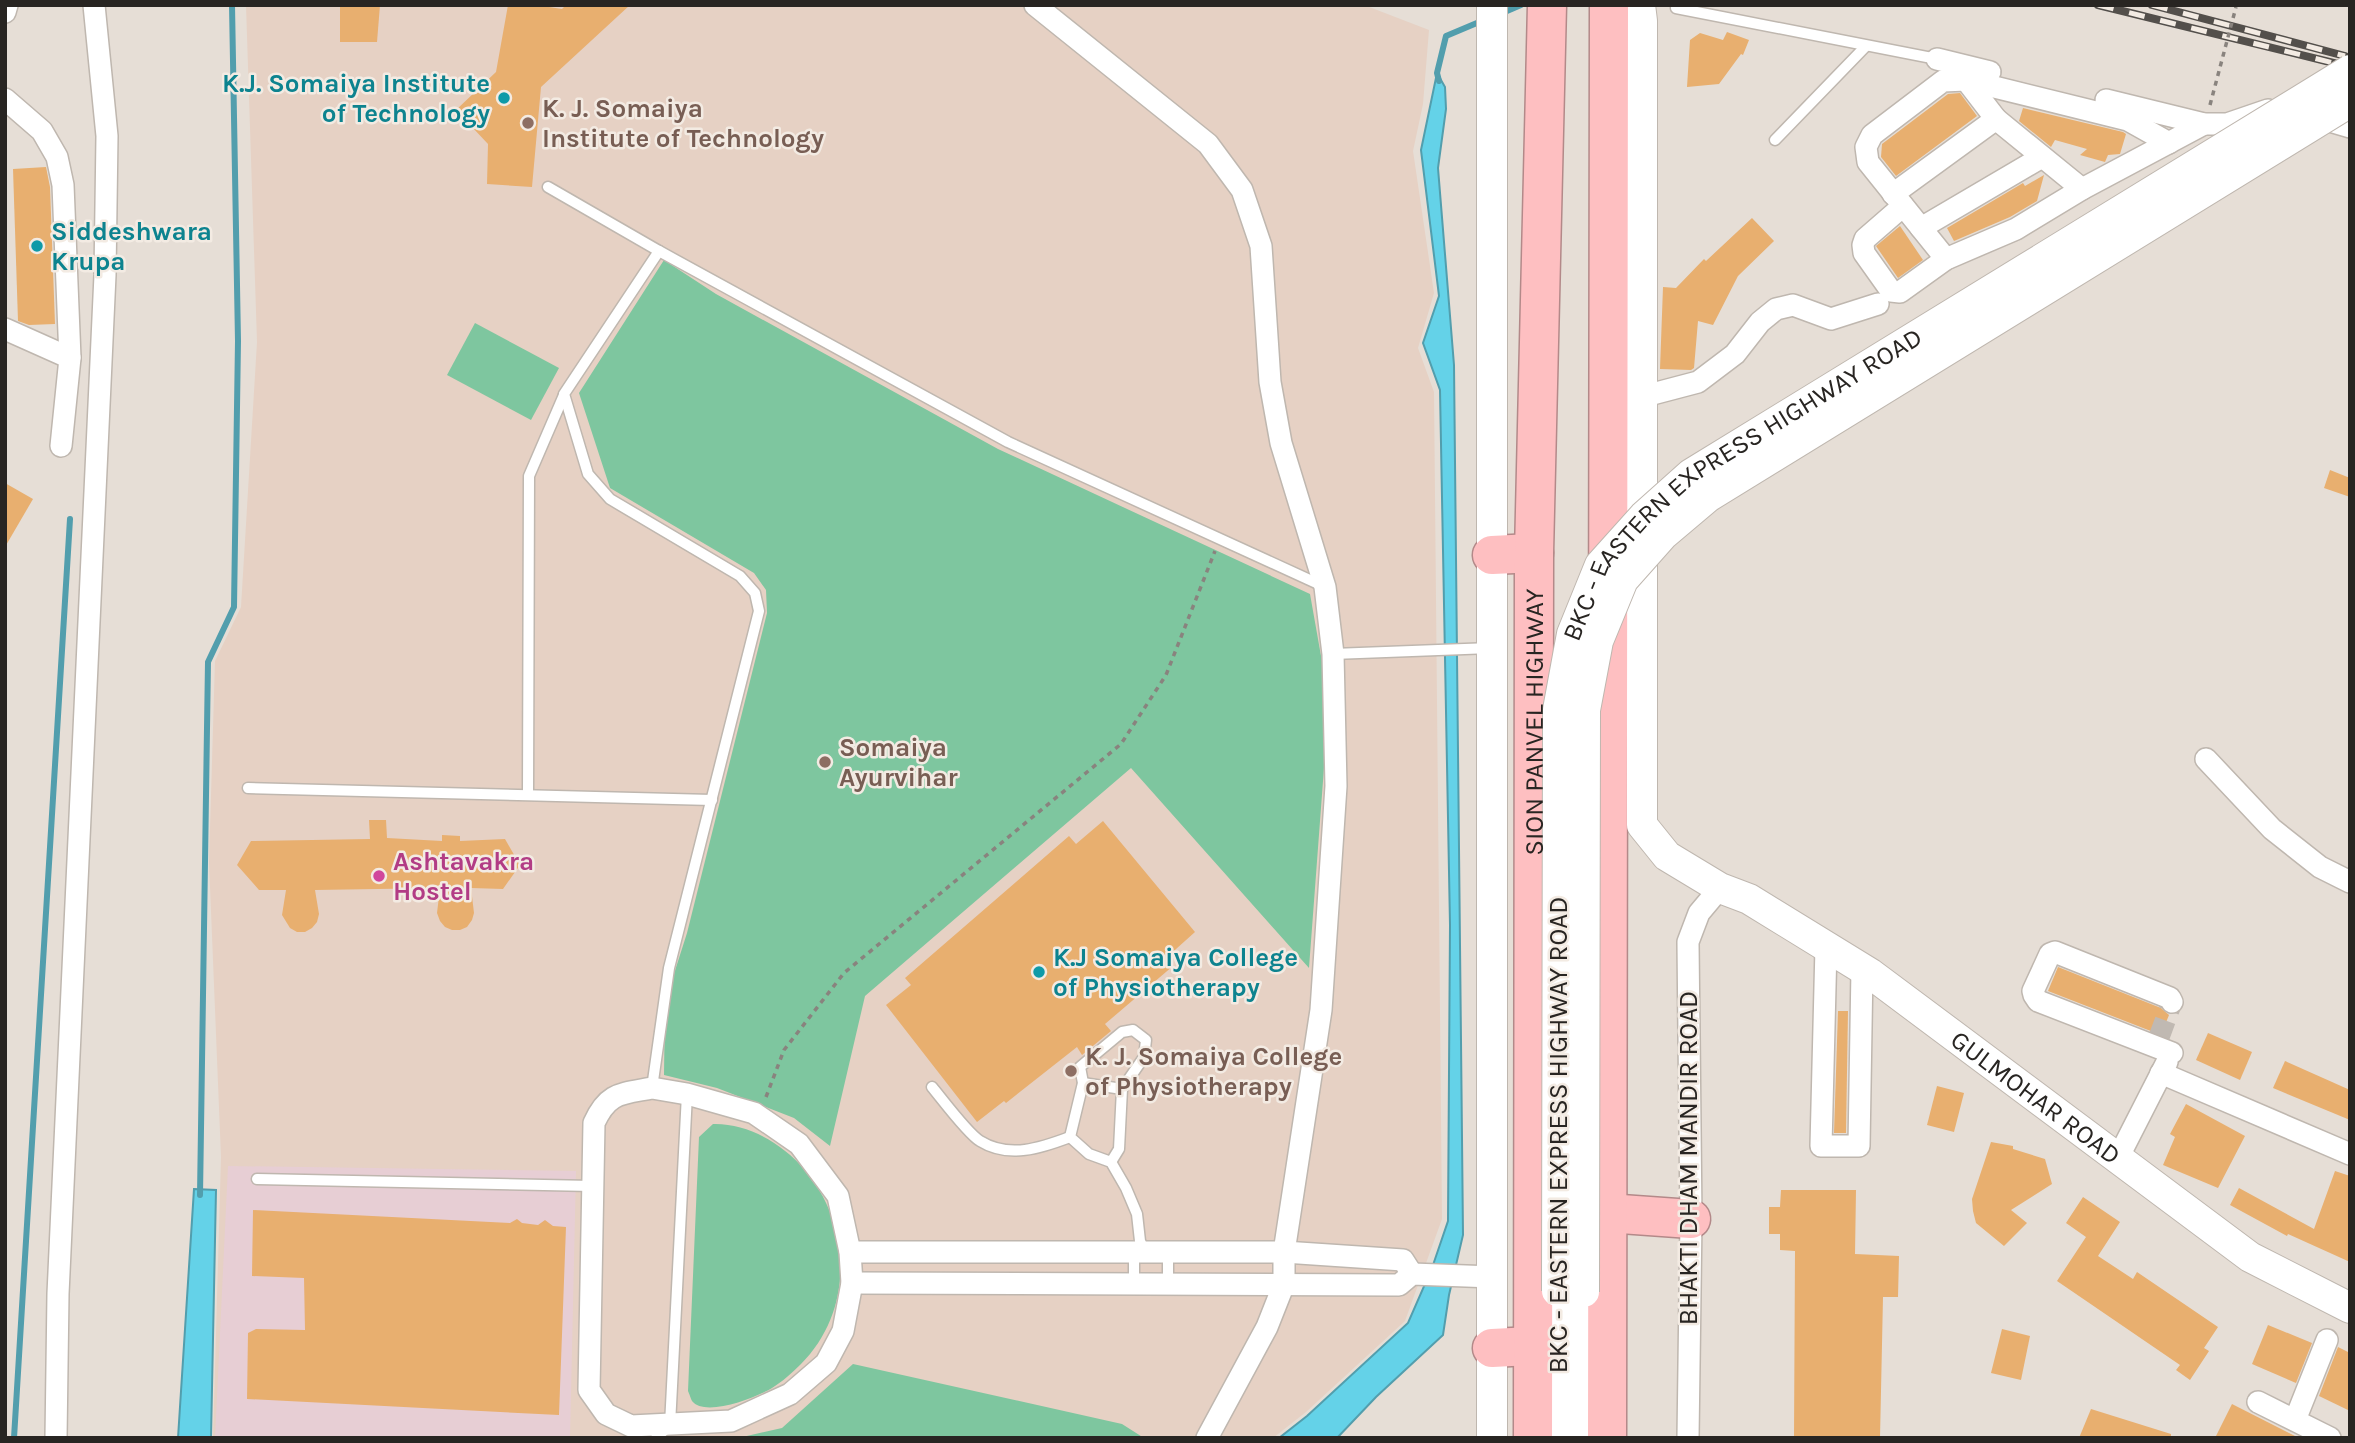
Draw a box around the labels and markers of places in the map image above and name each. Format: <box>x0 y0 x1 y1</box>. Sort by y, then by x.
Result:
place label: K.J. Somaiya Institute of Technology <box>222 68 490 129</box>
marker: K.J. Somaiya Institute of Technology <box>496 90 512 106</box>
place label: K. J. Somaiya Institute of Technology <box>542 93 824 154</box>
marker: K. J. Somaiya Institute of Technology <box>520 115 536 131</box>
place label: Siddeshwara Krupa <box>51 216 212 277</box>
marker: Siddeshwara Krupa <box>29 238 45 254</box>
place label: Somaiya Ayurvihar <box>839 732 958 793</box>
marker: Somaiya Ayurvihar <box>817 754 833 770</box>
place label: Ashtavakra Hostel <box>393 846 534 907</box>
marker: Ashtavakra Hostel <box>371 868 387 884</box>
place label: K.J Somaiya College of Physiotherapy <box>1053 942 1298 1003</box>
marker: K.J Somaiya College of Physiotherapy <box>1031 964 1047 980</box>
place label: K. J. Somaiya College of Physiotherapy <box>1085 1041 1342 1102</box>
marker: K. J. Somaiya College of Physiotherapy <box>1063 1063 1079 1079</box>

